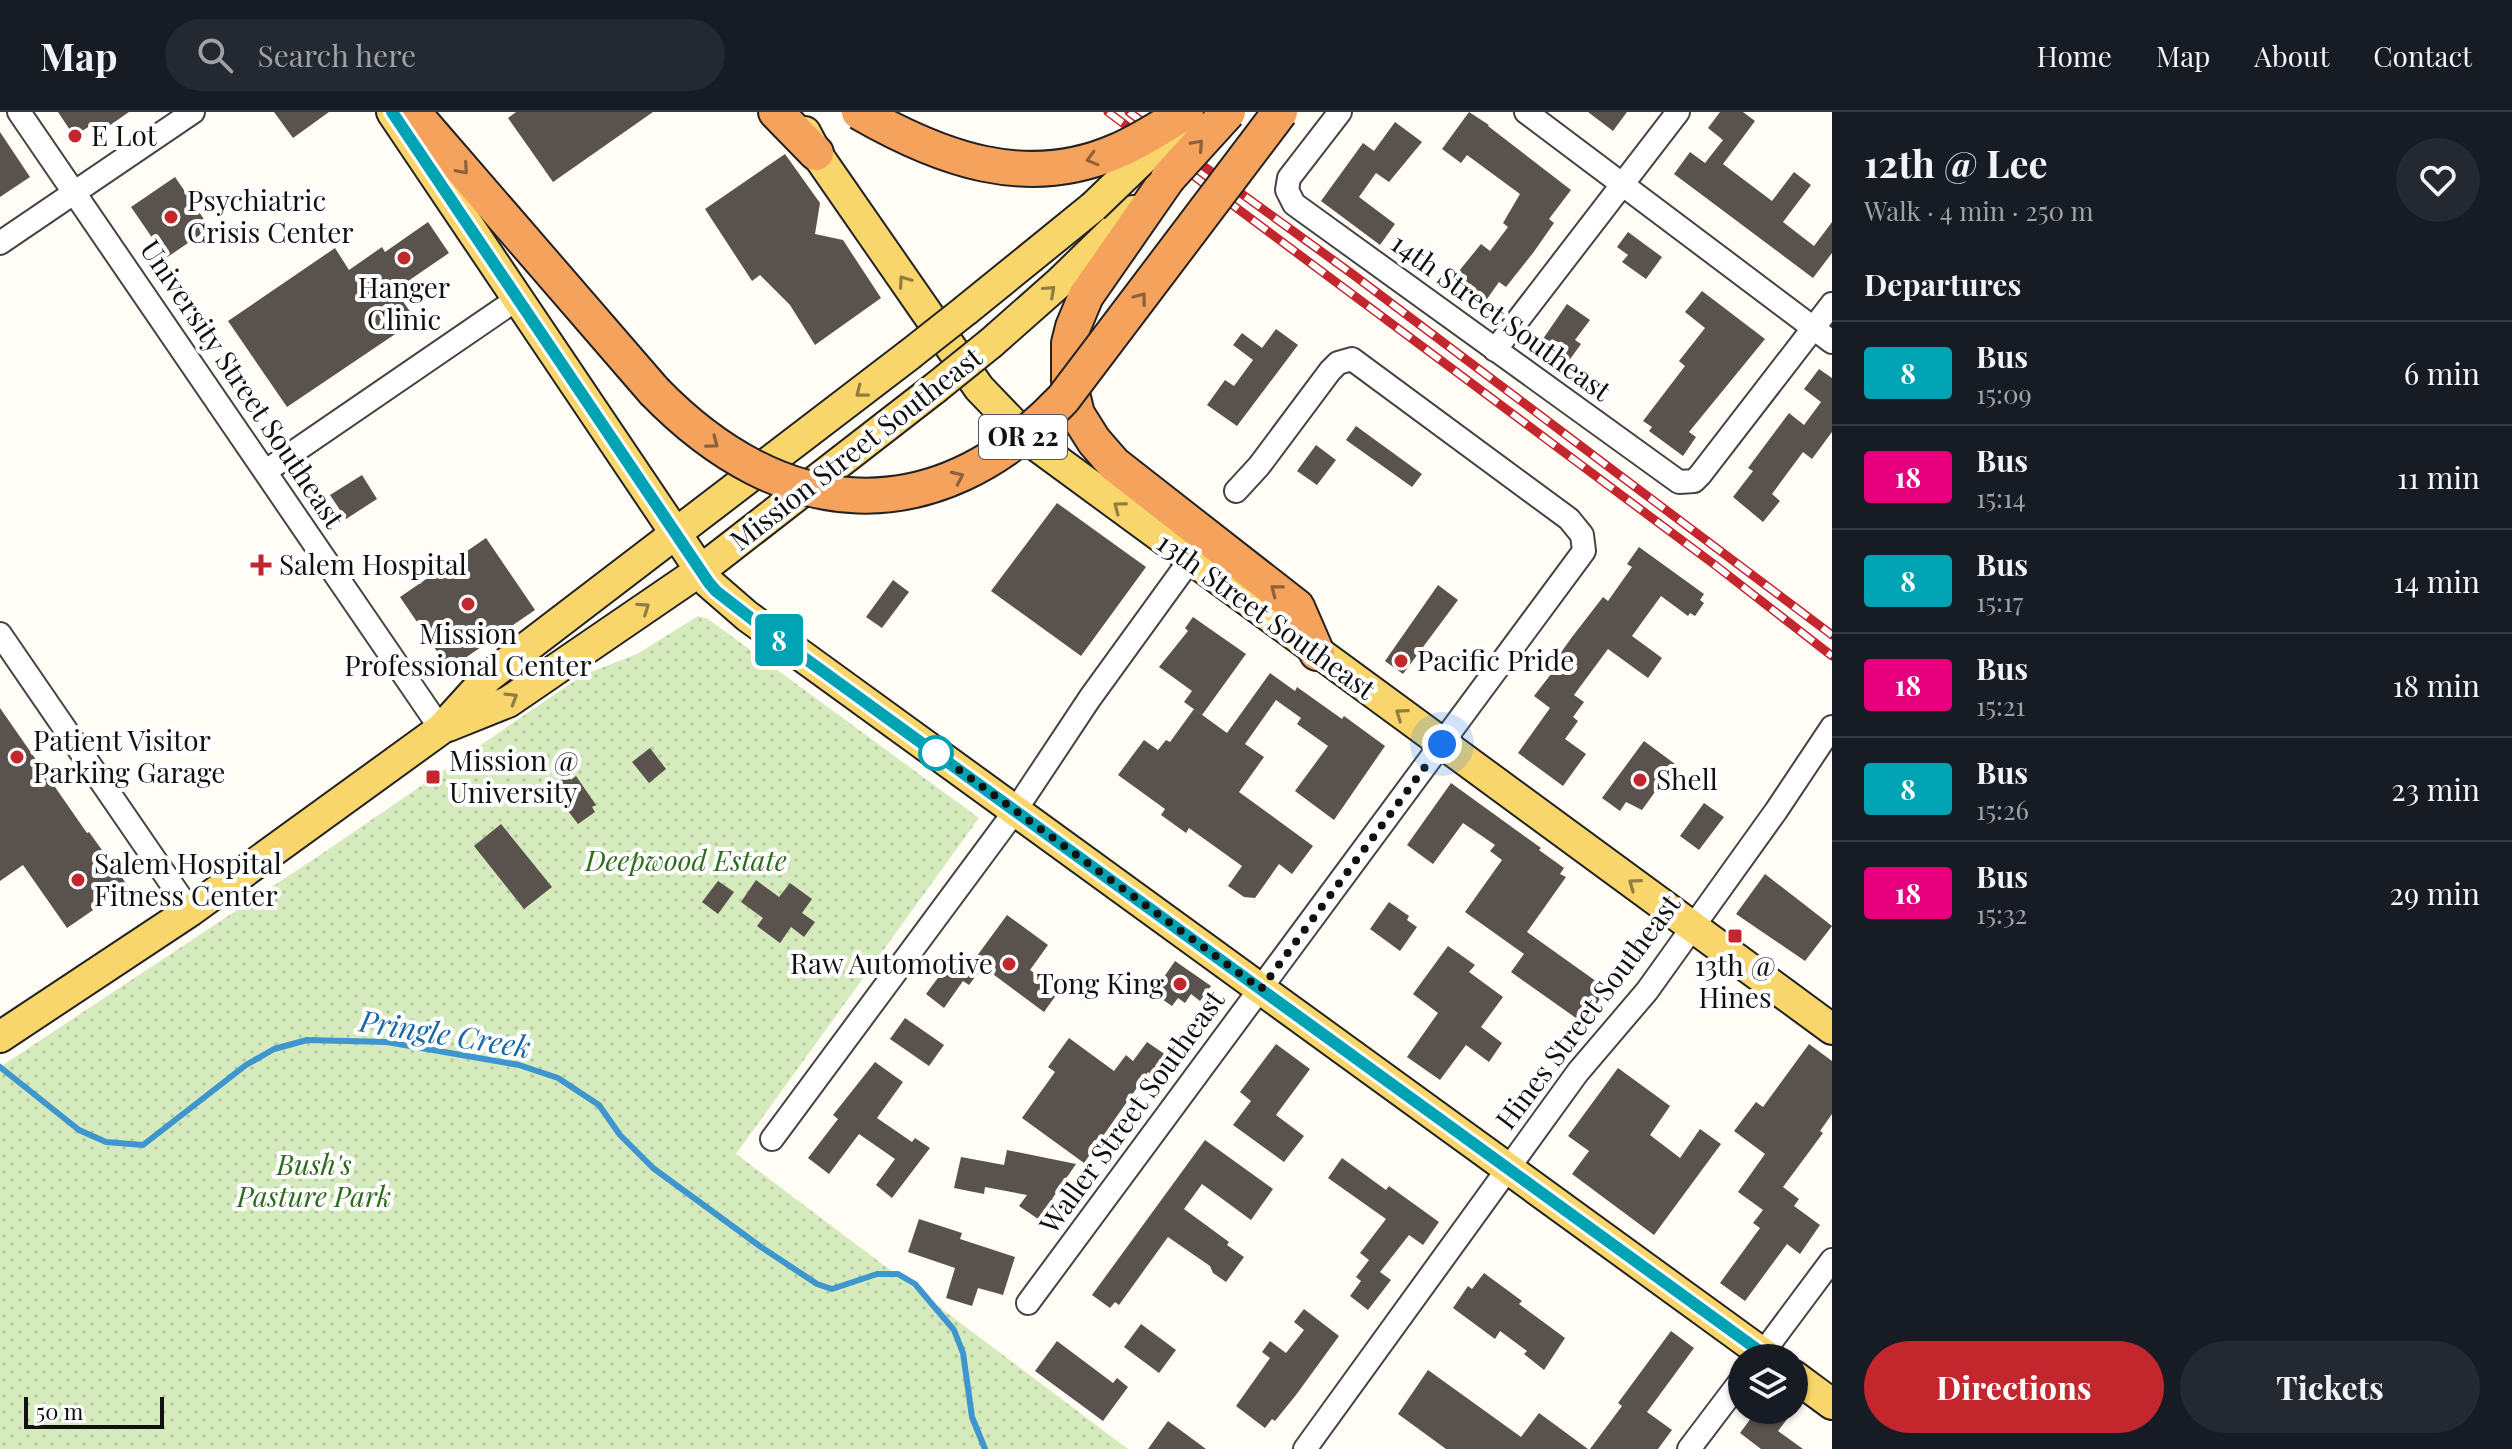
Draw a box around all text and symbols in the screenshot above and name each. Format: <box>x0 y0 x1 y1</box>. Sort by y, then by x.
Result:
search box <box>165 19 725 91</box>
text: Map <box>40 30 117 81</box>
icon: search <box>193 33 237 77</box>
text: Search here <box>257 35 416 75</box>
text: Home <box>2037 37 2112 74</box>
text: Map <box>2156 37 2210 74</box>
text: About <box>2254 37 2329 74</box>
text: Contact <box>2373 37 2472 74</box>
place label: E Lot <box>91 116 158 153</box>
marker: E Lot <box>66 127 84 145</box>
text: 12th @ Lee <box>1864 137 2048 188</box>
button: heart <box>2396 138 2480 222</box>
one-way arrow <box>1188 139 1203 154</box>
one-way arrow <box>1086 150 1099 166</box>
one-way arrow <box>453 160 468 175</box>
place label: Psychiatric Crisis Center <box>187 181 354 250</box>
text: Walk · 4 min · 250 m <box>1864 193 2094 228</box>
marker: Psychiatric Crisis Center <box>162 208 180 226</box>
street label: 14th Street Southeast <box>1385 224 1620 409</box>
street label: University Street Southeast <box>133 232 354 535</box>
marker: Hanger Clinic <box>395 249 413 267</box>
text: Departures <box>1864 264 2021 304</box>
place label: Hanger Clinic <box>358 268 451 337</box>
one-way arrow <box>899 275 914 289</box>
one-way arrow <box>1040 287 1055 301</box>
one-way arrow <box>1132 292 1146 307</box>
text: Bus <box>1976 336 2028 376</box>
street label: Mission Street Southeast <box>721 337 990 558</box>
text: 6 min <box>2404 353 2480 393</box>
text: 8 <box>1900 354 1916 391</box>
text: 15:09 <box>1976 376 2032 411</box>
one-way arrow <box>855 383 870 397</box>
road number: OR 22 <box>979 415 1067 459</box>
one-way arrow <box>704 433 719 447</box>
text: Bus <box>1976 440 2028 480</box>
text: 11 min <box>2397 457 2480 497</box>
text: 18 <box>1895 458 1921 495</box>
one-way arrow <box>950 471 964 487</box>
text: 15:14 <box>1976 480 2025 515</box>
one-way arrow <box>1113 503 1128 517</box>
street label: 13th Street Southeast <box>1150 523 1384 707</box>
text: Bus <box>1976 544 2028 584</box>
place label: Salem Hospital <box>279 545 467 582</box>
marker: Salem Hospital <box>250 554 272 576</box>
text: 14 min <box>2393 561 2480 601</box>
text: 8 <box>1900 562 1916 599</box>
text: 15:17 <box>1976 584 2023 619</box>
one-way arrow <box>1270 585 1285 599</box>
marker: Mission Professional Center <box>459 595 477 613</box>
one-way arrow <box>635 603 650 618</box>
place label: Mission Professional Center <box>344 614 592 683</box>
line badge: 8 <box>753 614 805 666</box>
text: 8 <box>771 621 787 658</box>
place label: Pacific Pride <box>1417 641 1574 678</box>
text: Bus <box>1976 648 2028 688</box>
marker: Pacific Pride <box>1392 652 1410 670</box>
text: 18 min <box>2392 665 2480 705</box>
text: 18 <box>1895 666 1921 703</box>
text: 15:21 <box>1976 688 2025 723</box>
one-way arrow <box>503 692 518 708</box>
one-way arrow <box>1395 709 1409 724</box>
place label: Patient Visitor Parking Garage <box>33 721 225 790</box>
your location <box>1422 724 1462 764</box>
unlabelled marker <box>919 736 953 770</box>
place label: Mission @ University <box>449 741 578 810</box>
marker: Patient Visitor Parking Garage <box>8 748 26 766</box>
text: Bus <box>1976 752 2028 792</box>
place label: Shell <box>1656 760 1718 797</box>
marker: Mission @ University <box>424 768 442 786</box>
text: 23 min <box>2391 769 2480 809</box>
text: 8 <box>1900 770 1916 807</box>
marker: Shell <box>1631 771 1649 789</box>
text: 15:26 <box>1976 792 2029 827</box>
park label: Deepwood Estate <box>584 841 787 878</box>
place label: Salem Hospital Fitness Center <box>94 844 282 913</box>
text: Bus <box>1976 856 2028 896</box>
marker: Salem Hospital Fitness Center <box>69 871 87 889</box>
text: 29 min <box>2390 873 2480 913</box>
text: 18 <box>1895 874 1921 911</box>
one-way arrow <box>1628 879 1642 893</box>
street label: Hines Street Southeast <box>1486 885 1688 1136</box>
text: 15:32 <box>1976 896 2027 931</box>
marker: 13th @ Hines <box>1726 927 1744 945</box>
place label: Raw Automotive <box>790 944 993 981</box>
place label: 13th @ Hines <box>1695 946 1775 1015</box>
marker: Raw Automotive <box>1000 955 1018 973</box>
place label: Tong King <box>1037 964 1164 1001</box>
marker: Tong King <box>1171 975 1189 993</box>
street label: Waller Street Southeast <box>1029 981 1232 1241</box>
water label: Pringle Creek <box>356 1000 534 1066</box>
park label: Bush's Pasture Park <box>236 1145 391 1214</box>
button: Directions <box>1864 1341 2164 1433</box>
button: Tickets <box>2180 1341 2480 1433</box>
map controls <box>1728 1344 1808 1424</box>
button: layers <box>1728 1344 1808 1424</box>
scale bar <box>24 1393 164 1429</box>
text: 50 m <box>36 1396 83 1426</box>

